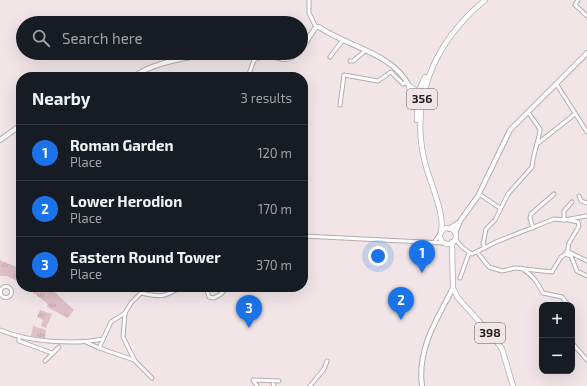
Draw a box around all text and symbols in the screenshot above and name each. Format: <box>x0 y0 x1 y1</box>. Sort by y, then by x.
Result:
search box <box>16 16 308 60</box>
icon: search <box>30 27 52 49</box>
text: Search here <box>62 29 143 47</box>
text: Nearby <box>32 88 90 108</box>
road number: 356 <box>407 89 437 109</box>
text: 3 results <box>241 90 292 106</box>
text: Roman Garden <box>70 136 174 154</box>
text: 1 <box>42 145 48 161</box>
text: 120 m <box>257 145 292 161</box>
text: Place <box>70 154 102 170</box>
text: Lower Herodion <box>70 192 182 210</box>
text: 2 <box>41 201 49 217</box>
text: 170 m <box>258 201 292 217</box>
text: Place <box>70 210 102 226</box>
pin: 1 <box>409 240 435 273</box>
your location <box>368 246 388 266</box>
text: Eastern Round Tower <box>70 248 221 266</box>
text: 3 <box>41 257 49 273</box>
text: 370 m <box>256 257 292 273</box>
text: Place <box>70 266 102 282</box>
pin: 2 <box>388 287 414 320</box>
pin: 3 <box>236 295 262 328</box>
map controls <box>539 302 575 374</box>
button: + <box>539 302 575 338</box>
road number: 398 <box>475 323 505 343</box>
button: − <box>539 338 575 374</box>

